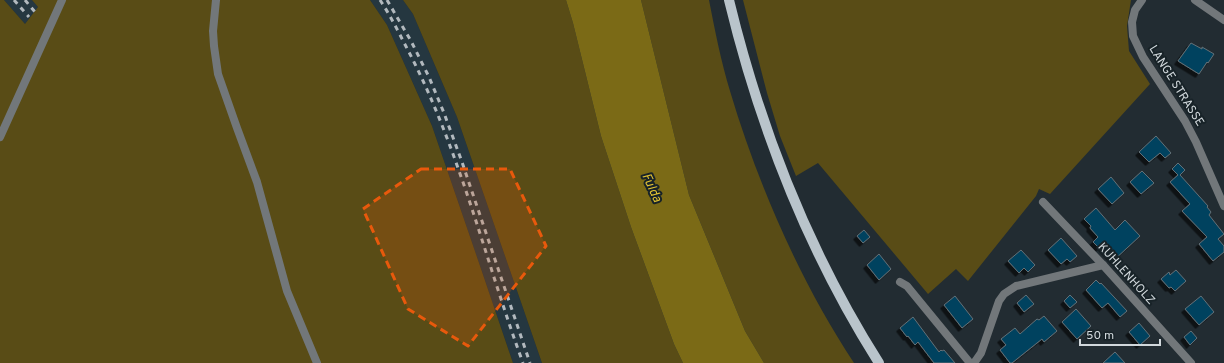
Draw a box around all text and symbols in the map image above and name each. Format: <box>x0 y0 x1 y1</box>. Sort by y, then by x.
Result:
street label: LANGE STRASSE <box>1145 42 1207 130</box>
water label: Fulda <box>637 171 665 205</box>
street label: KUHLENHOLZ <box>1094 240 1158 308</box>
scale bar <box>1080 321 1160 347</box>
text: 50 m <box>1086 328 1114 344</box>

